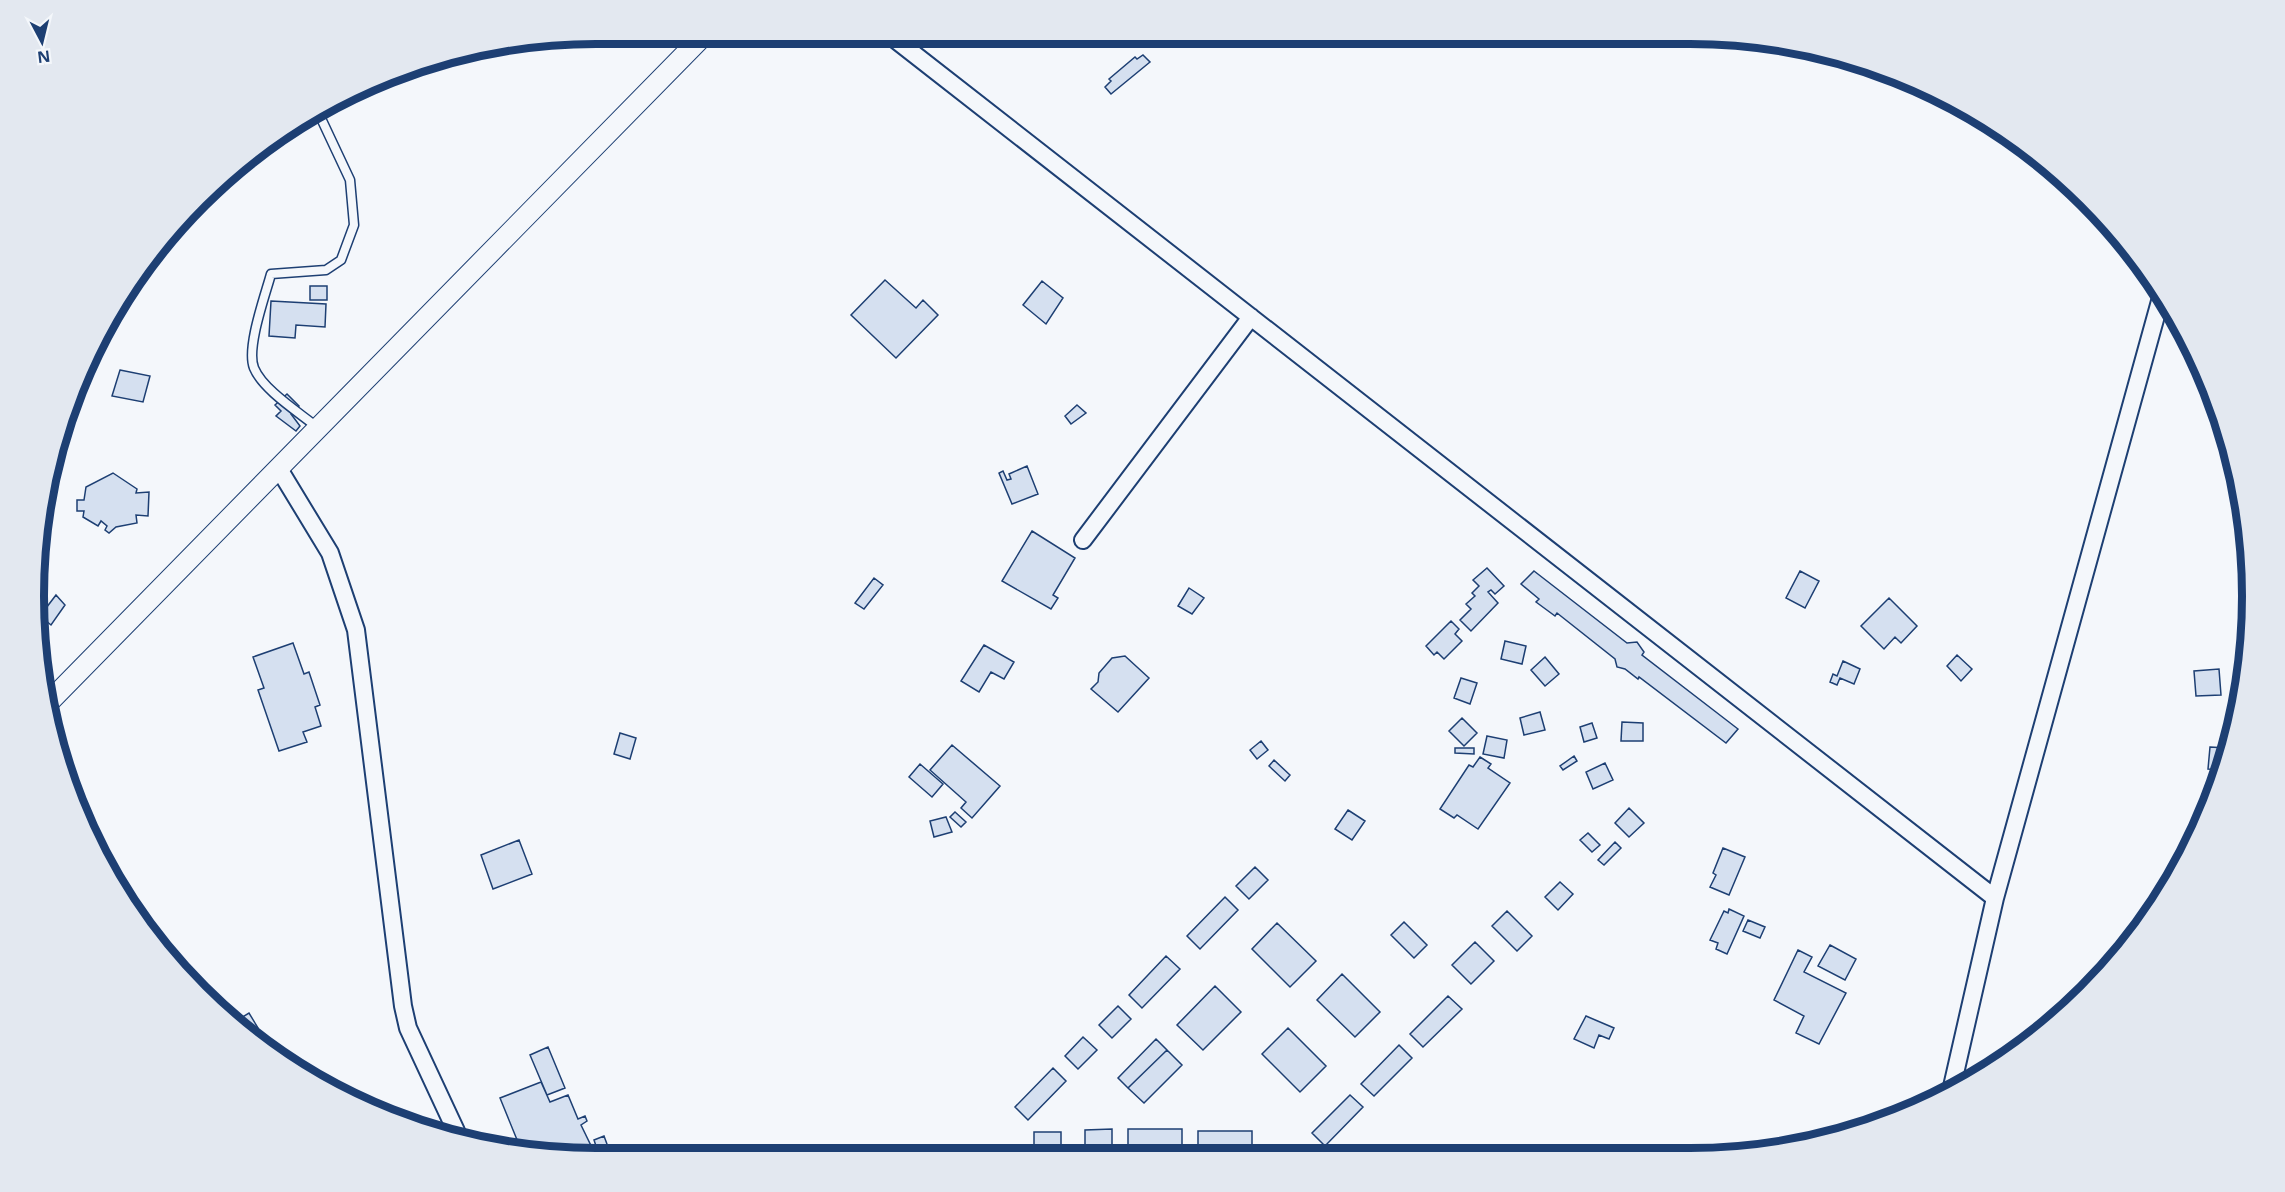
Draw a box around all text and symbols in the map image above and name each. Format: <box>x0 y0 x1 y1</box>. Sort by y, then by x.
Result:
north arrow <box>12 12 72 72</box>
text: N <box>36 45 52 69</box>

